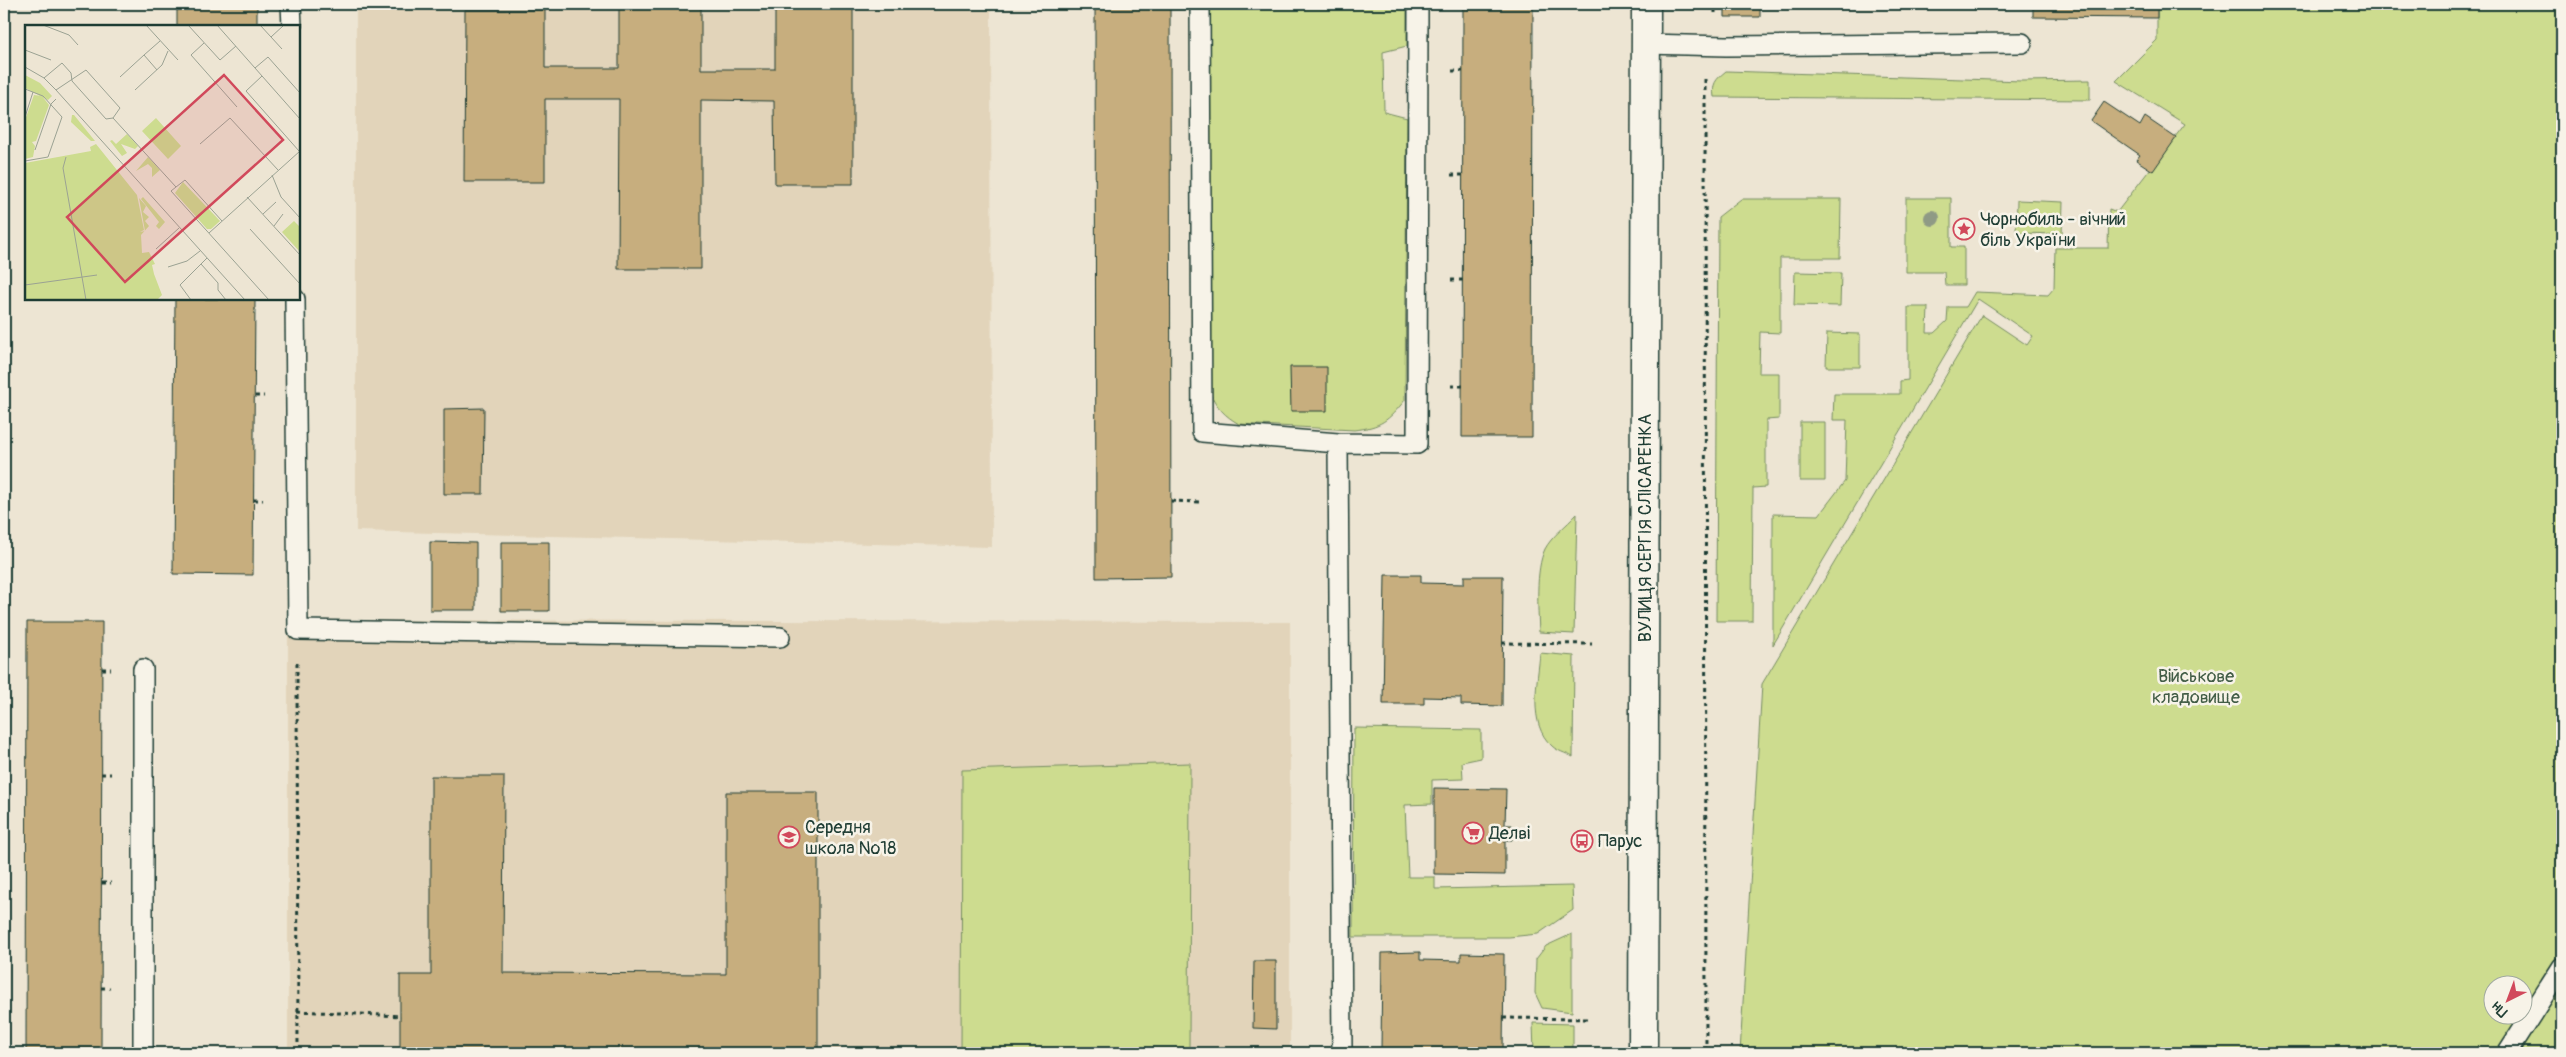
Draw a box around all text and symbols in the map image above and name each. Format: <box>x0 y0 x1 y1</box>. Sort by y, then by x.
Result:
inset map <box>25 25 300 300</box>
place label: Чорнобиль - вічний біль України <box>1980 208 2126 252</box>
place icon: Чорнобиль - вічний біль України <box>1952 217 1976 241</box>
street label: ВУЛИЦЯ СЕРГІЯ СЛІСАРЕНКА <box>1634 413 1657 642</box>
park label: Військове кладовище <box>2152 665 2240 709</box>
place label: Середня школа №18 <box>805 816 896 860</box>
supermarket icon: Делві <box>1461 821 1485 845</box>
place label: Делві <box>1488 822 1530 845</box>
school or university icon: Середня школа №18 <box>777 825 801 849</box>
bus stop icon: Парус <box>1570 829 1594 853</box>
place label: Парус <box>1598 830 1643 853</box>
north arrow <box>2484 974 2534 1024</box>
text: Пн <box>2488 998 2511 1021</box>

